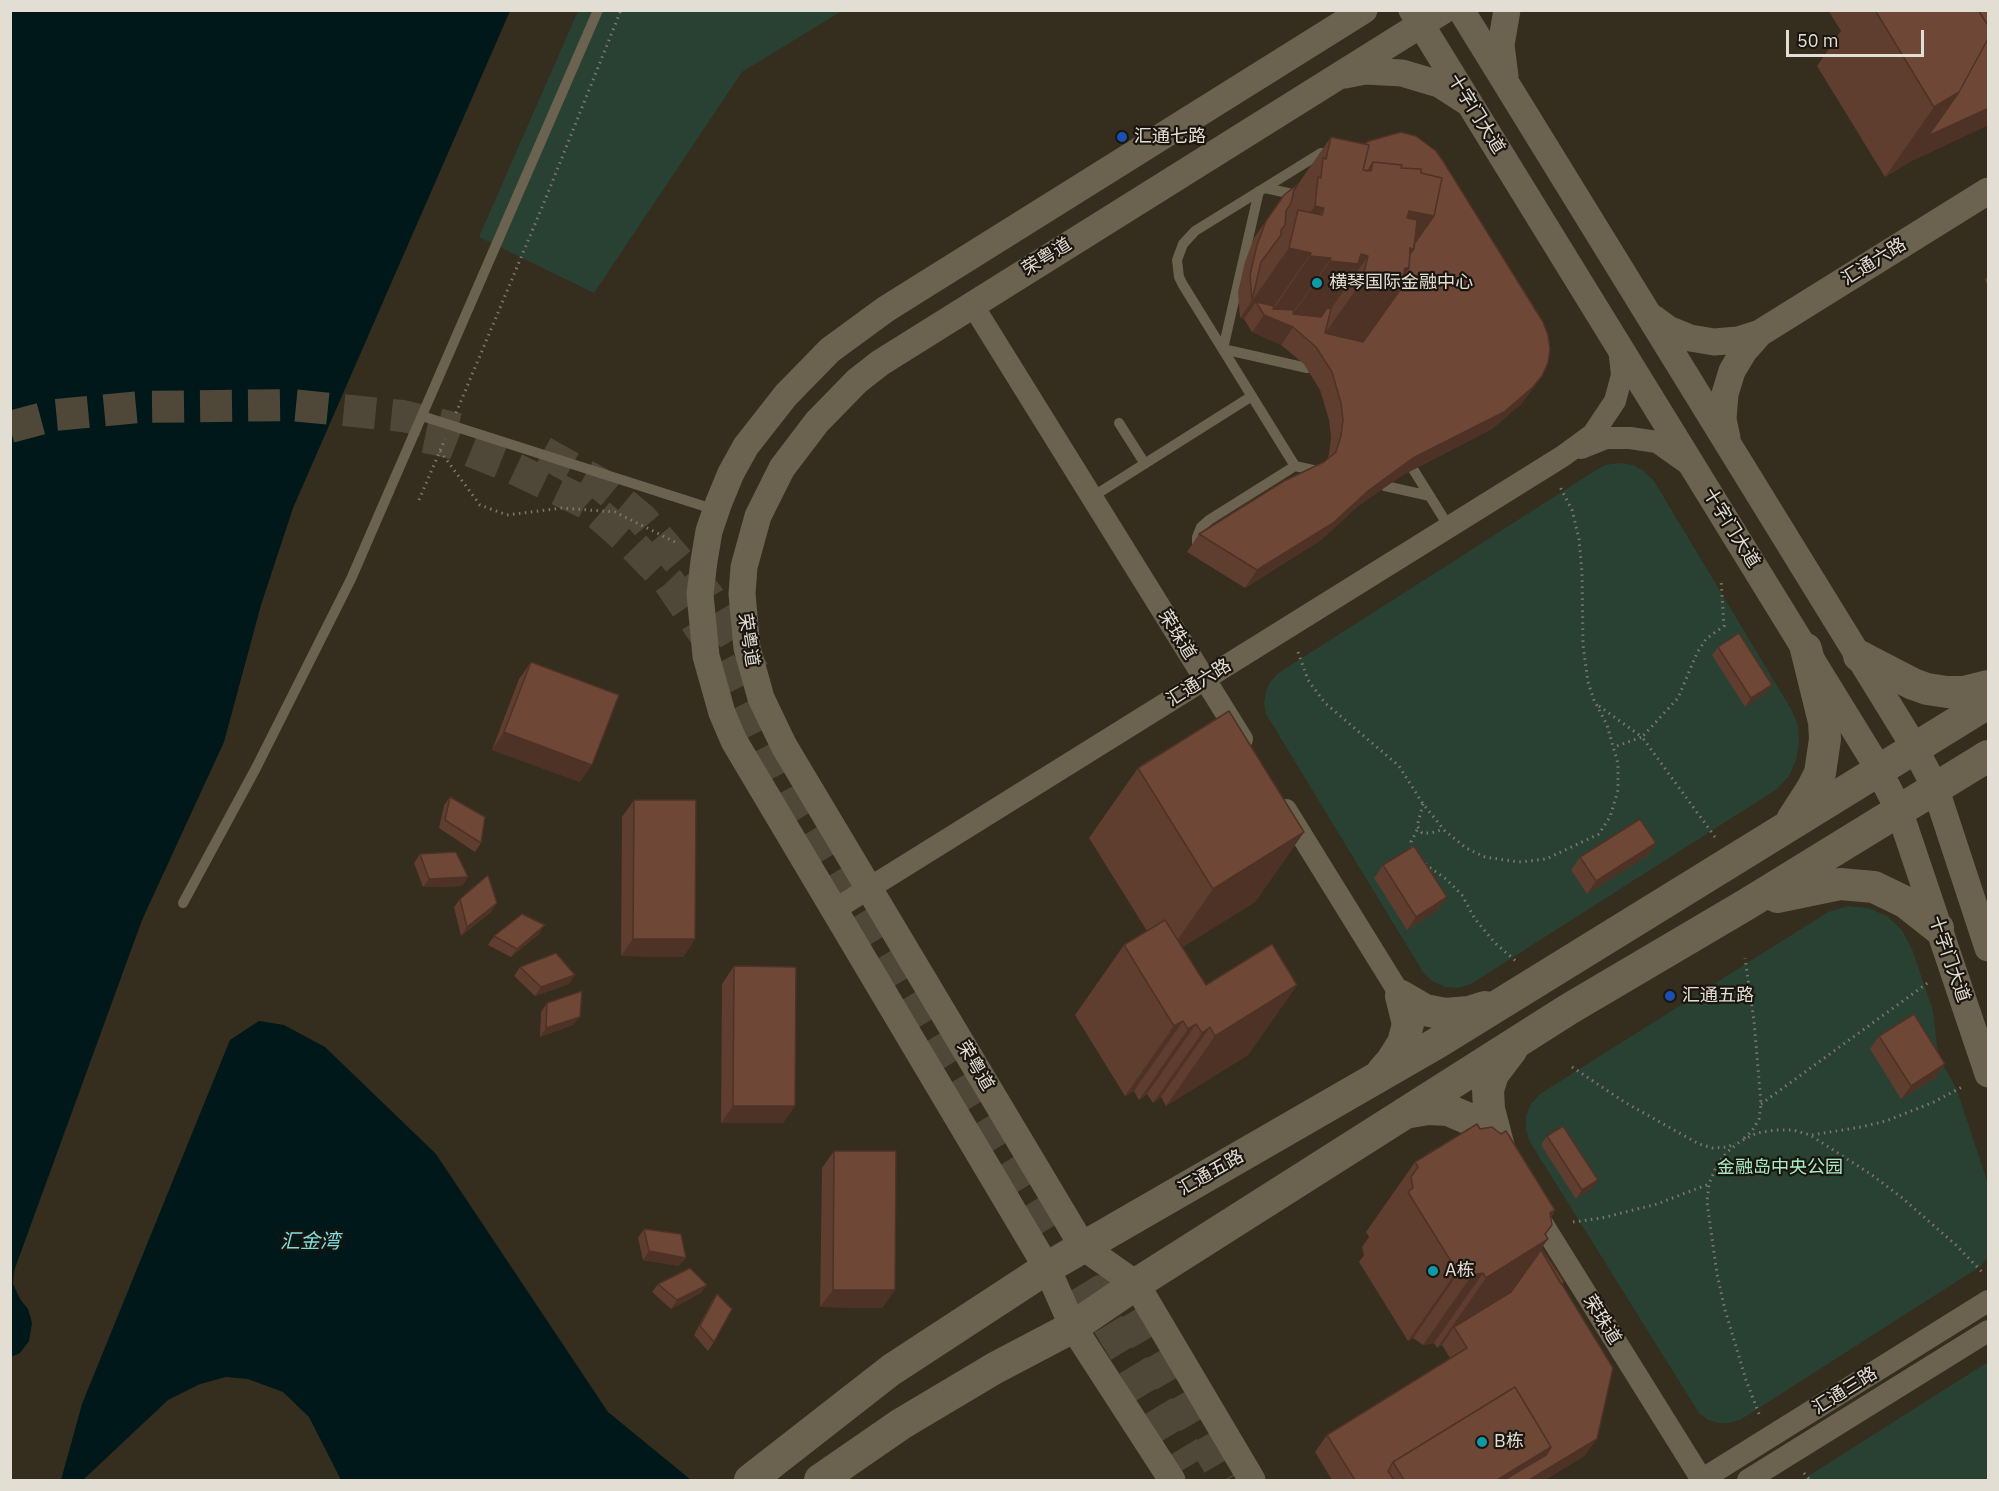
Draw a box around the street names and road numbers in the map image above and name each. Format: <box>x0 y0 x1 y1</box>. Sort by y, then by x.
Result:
street label: 十字门大道 <box>1443 70 1509 158</box>
street label: 荣粤道 <box>1018 234 1076 280</box>
street label: 汇通六路 <box>1838 234 1910 290</box>
street label: 十字门大道 <box>1698 484 1764 572</box>
street label: 荣珠道 <box>1154 606 1200 664</box>
street label: 荣粤道 <box>733 612 763 668</box>
street label: 汇通六路 <box>1163 655 1235 711</box>
street label: 十字门大道 <box>1924 913 1974 1005</box>
street label: 荣粤道 <box>952 1037 998 1095</box>
street label: 汇通五路 <box>1174 1146 1248 1200</box>
street label: 荣珠道 <box>1579 1291 1625 1349</box>
street label: 汇通三路 <box>1809 1363 1881 1419</box>

